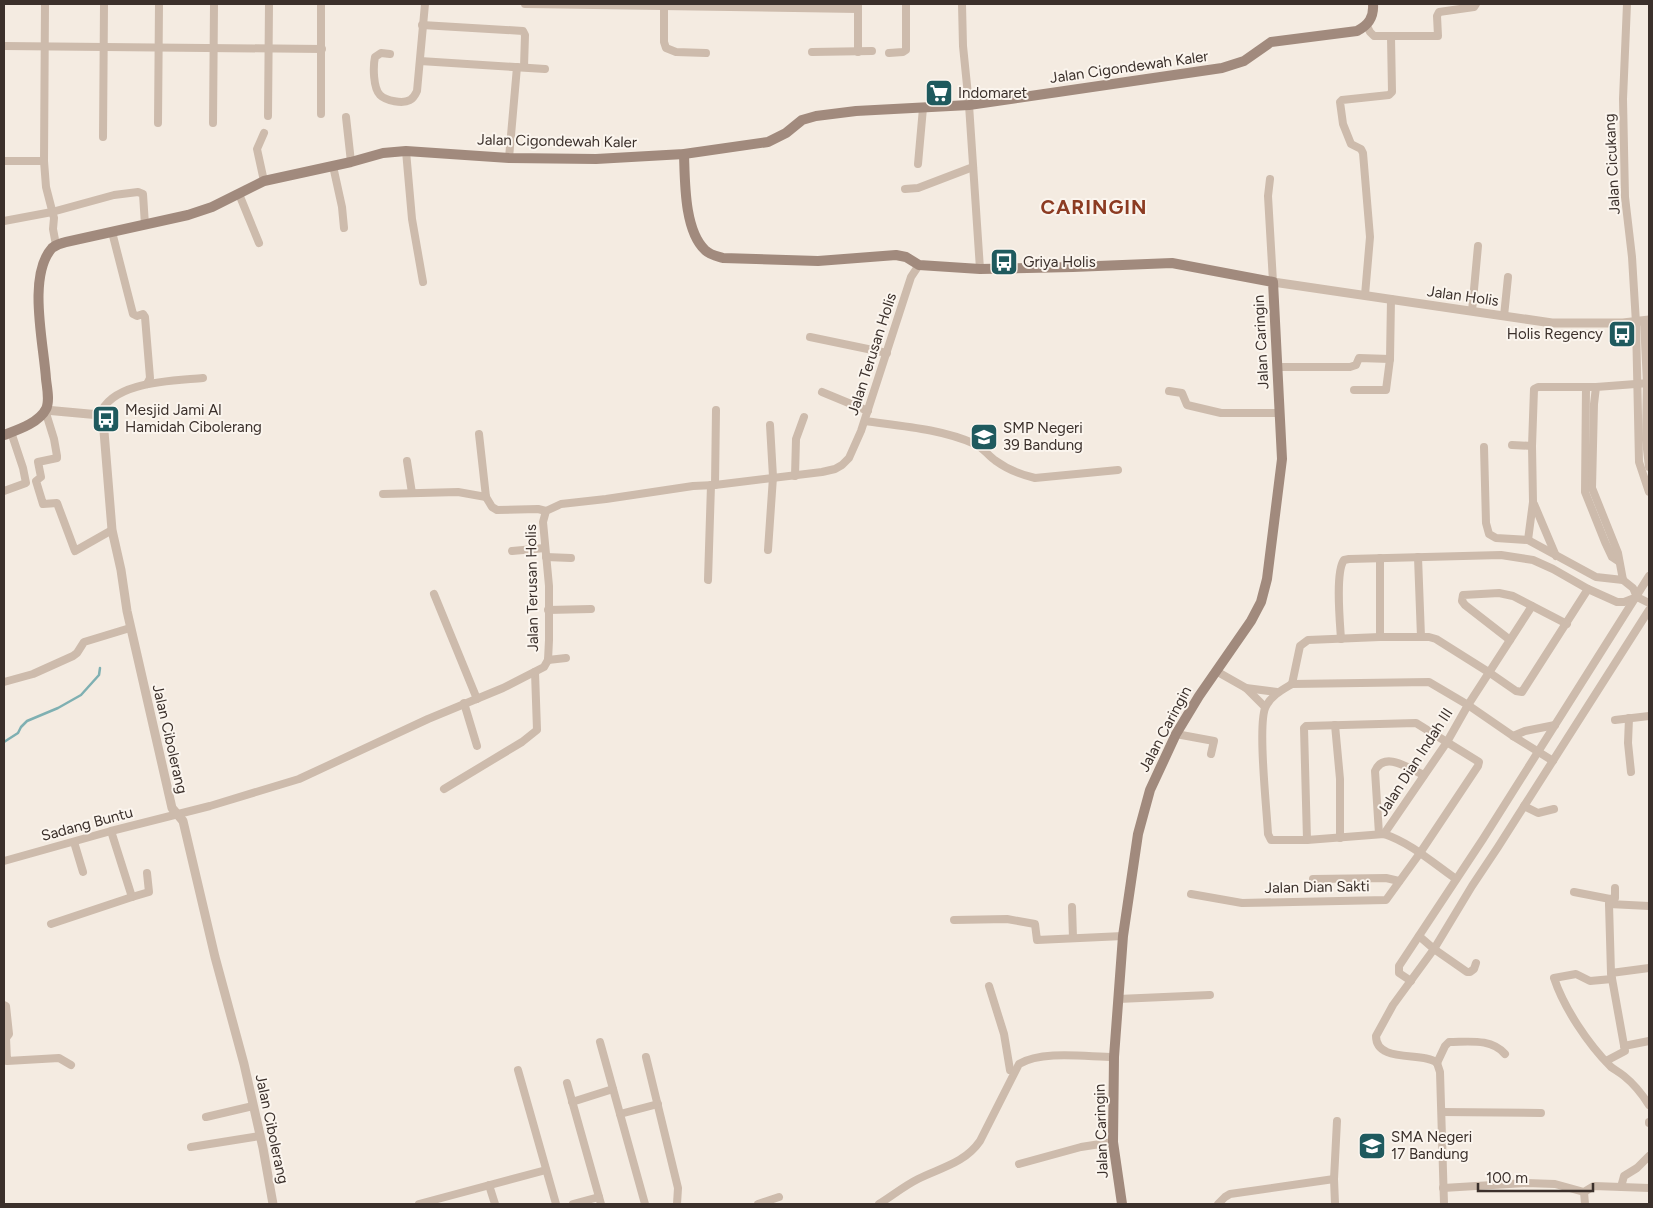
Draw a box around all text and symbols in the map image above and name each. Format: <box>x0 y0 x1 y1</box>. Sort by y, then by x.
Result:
street label: Jalan Cigondewah Kaler <box>1049 47 1209 87</box>
supermarket icon: Indomaret <box>924 78 954 108</box>
place label: Indomaret <box>958 84 1028 102</box>
street label: Jalan Cicukang <box>1600 113 1624 215</box>
street label: Jalan Cigondewah Kaler <box>477 131 637 151</box>
district label: CARINGIN <box>1041 195 1147 219</box>
bus stop icon: Griya Holis <box>989 247 1019 277</box>
place label: Griya Holis <box>1023 253 1096 271</box>
street label: Jalan Holis <box>1426 282 1500 310</box>
street label: Jalan Terusan Holis <box>844 290 900 418</box>
street label: Jalan Caringin <box>1250 294 1272 390</box>
bus stop icon: Holis Regency <box>1607 319 1637 349</box>
place label: Holis Regency <box>1507 325 1603 343</box>
place label: Mesjid Jami Al Hamidah Cibolerang <box>125 401 262 436</box>
bus stop icon: Mesjid Jami Al Hamidah Cibolerang <box>91 404 121 434</box>
place label: SMP Negeri 39 Bandung <box>1003 419 1083 454</box>
school or university icon: SMP Negeri 39 Bandung <box>969 422 999 452</box>
street label: Jalan Terusan Holis <box>522 524 542 652</box>
street label: Jalan Cibolerang <box>149 683 191 795</box>
street label: Jalan Caringin <box>1135 683 1195 775</box>
street label: Jalan Dian Indah III <box>1373 705 1457 819</box>
street label: Sadang Buntu <box>39 803 135 845</box>
street label: Jalan Dian Sakti <box>1264 877 1370 897</box>
street label: Jalan Cibolerang <box>252 1073 292 1185</box>
street label: Jalan Caringin <box>1090 1083 1112 1179</box>
place label: SMA Negeri 17 Bandung <box>1391 1128 1472 1163</box>
school or university icon: SMA Negeri 17 Bandung <box>1357 1131 1387 1161</box>
scale bar <box>1478 1160 1593 1192</box>
text: 100 m <box>1486 1169 1528 1187</box>

